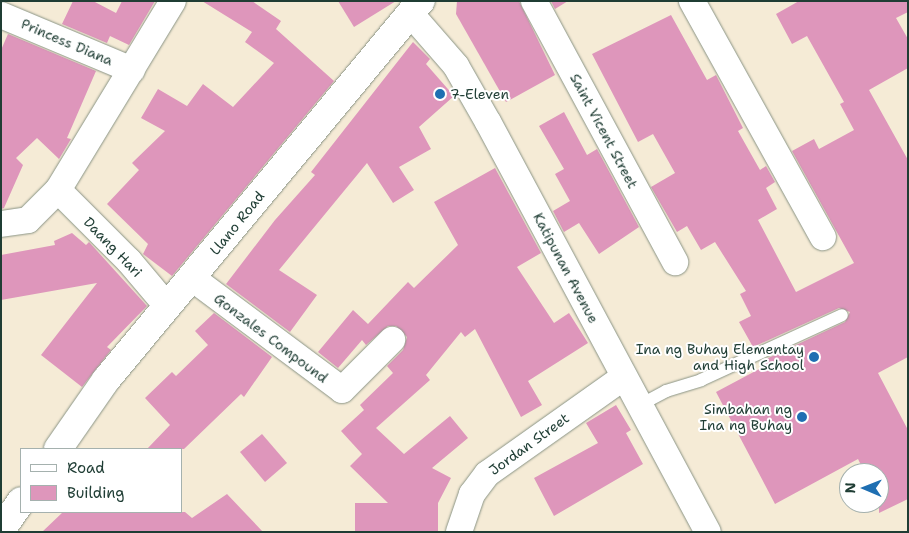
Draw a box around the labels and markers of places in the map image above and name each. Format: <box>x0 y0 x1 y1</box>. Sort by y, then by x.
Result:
place label: 7-Eleven <box>450 86 509 102</box>
marker: 7-Eleven <box>434 88 446 100</box>
place label: Ina ng Buhay Elementay and High School <box>636 341 804 374</box>
marker: Ina ng Buhay Elementay and High School <box>808 351 820 363</box>
place label: Simbahan ng Ina ng Buhay <box>700 401 792 434</box>
marker: Simbahan ng Ina ng Buhay <box>796 411 808 423</box>

